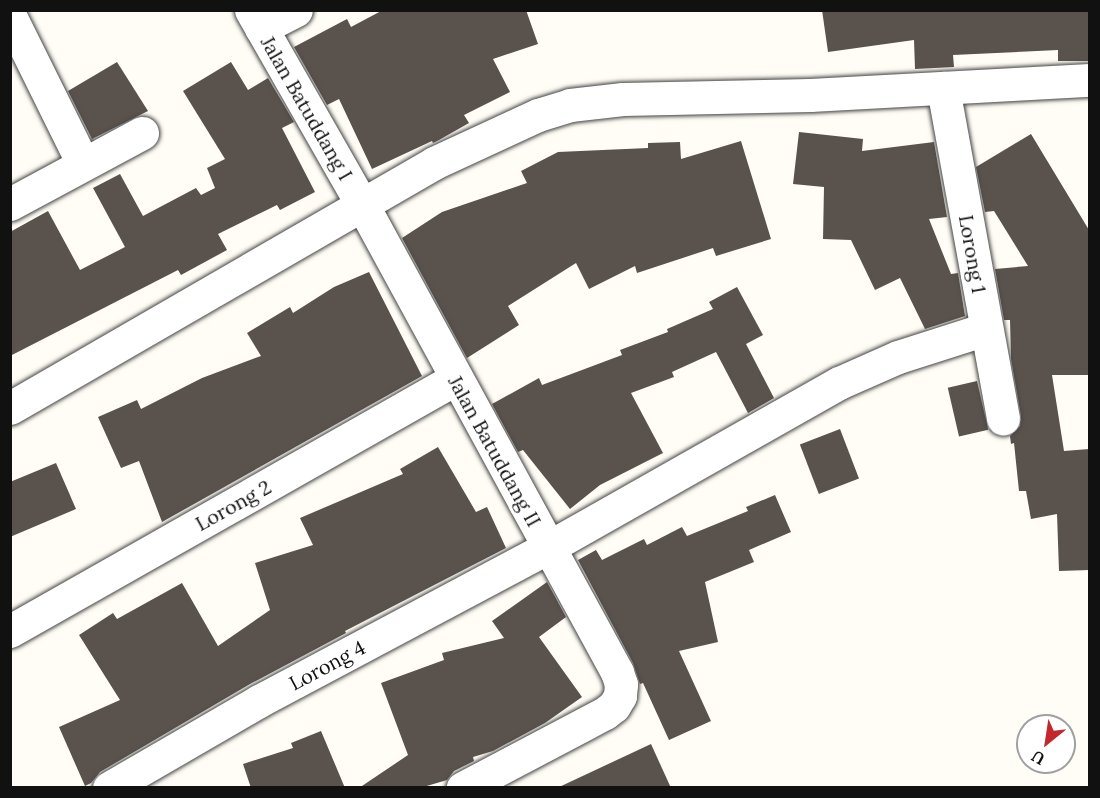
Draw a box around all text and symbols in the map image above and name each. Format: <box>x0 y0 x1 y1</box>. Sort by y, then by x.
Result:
street label: Jalan Batuddang I <box>256 32 358 184</box>
street label: Lorong 1 <box>954 213 992 295</box>
street label: Jalan Batuddang II <box>444 371 546 531</box>
street label: Lorong 2 <box>191 474 275 536</box>
street label: Lorong 4 <box>285 635 369 695</box>
north arrow <box>1016 714 1076 774</box>
text: U <box>1028 746 1048 770</box>

